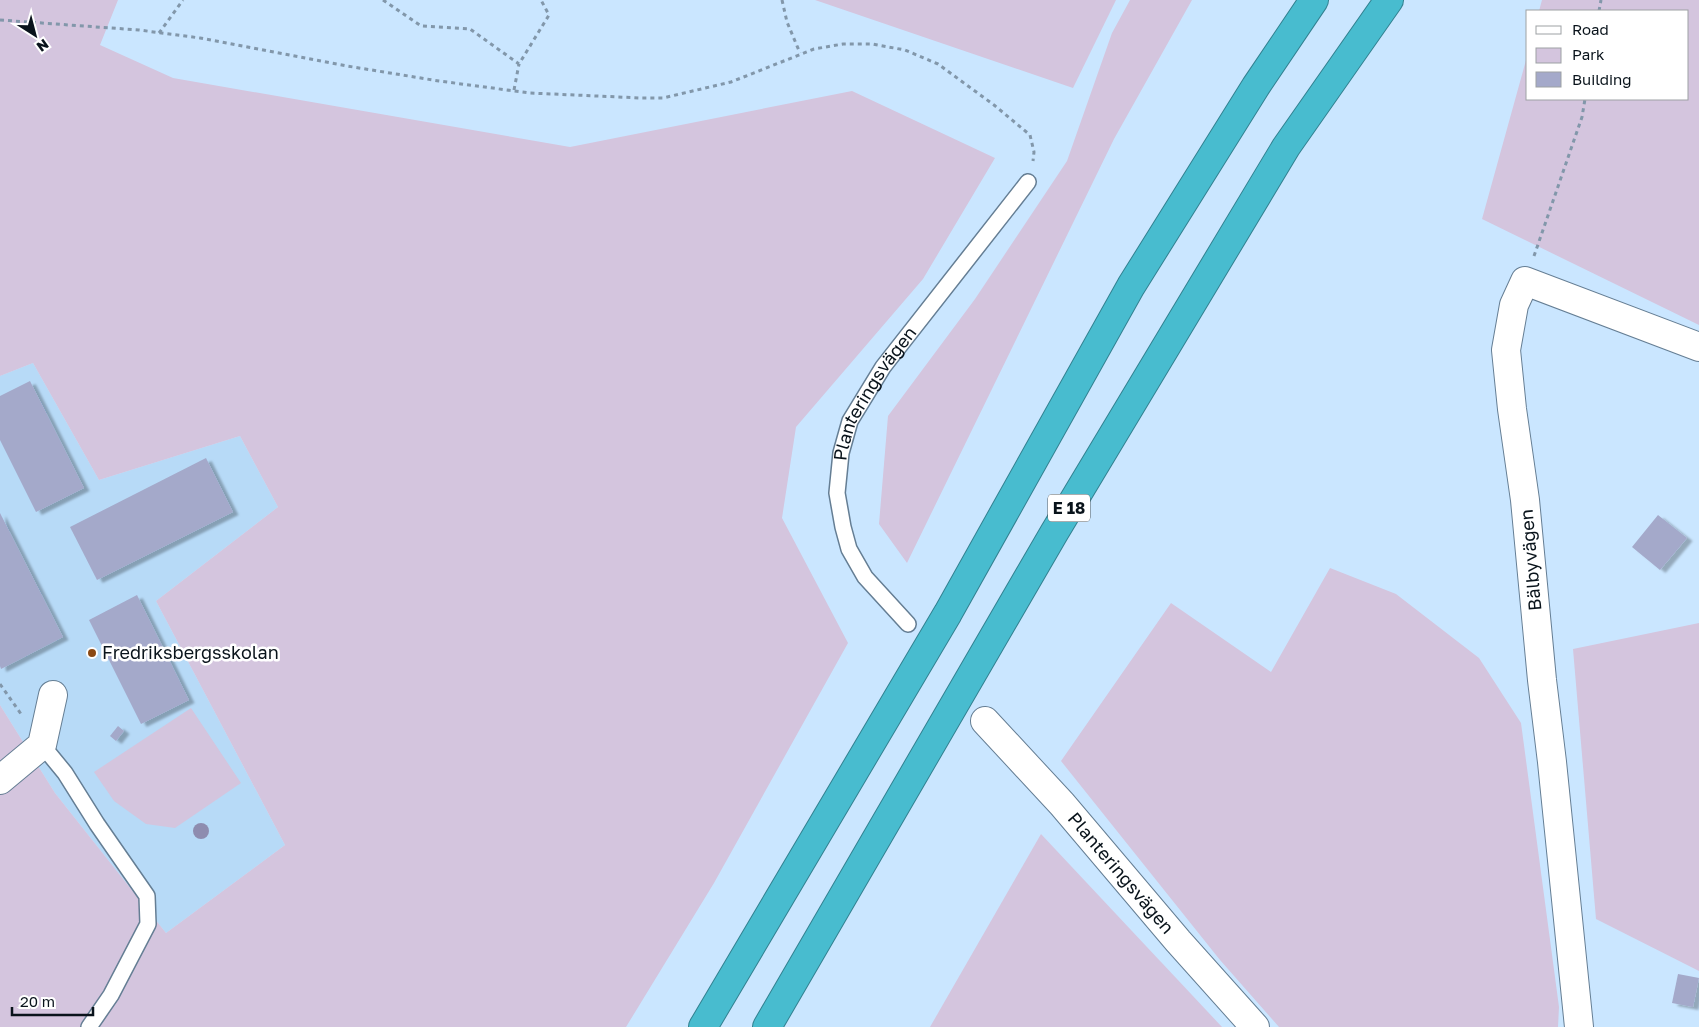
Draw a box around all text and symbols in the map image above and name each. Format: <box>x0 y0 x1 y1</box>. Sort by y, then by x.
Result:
north arrow <box>10 10 60 60</box>
legend <box>1526 10 1689 100</box>
text: Road <box>1572 20 1609 38</box>
text: N <box>34 36 52 56</box>
text: Park <box>1572 45 1605 63</box>
text: Building <box>1572 70 1632 88</box>
street label: Planteringsvägen <box>828 322 921 462</box>
road number: E 18 <box>1048 494 1090 522</box>
street label: Bälbyvägen <box>1515 508 1545 612</box>
place label: Fredriksbergsskolan <box>102 641 279 663</box>
marker: Fredriksbergsskolan <box>86 647 98 659</box>
street label: Planteringsvägen <box>1064 807 1179 938</box>
scale bar <box>12 984 94 1016</box>
text: 20 m <box>20 992 55 1010</box>

